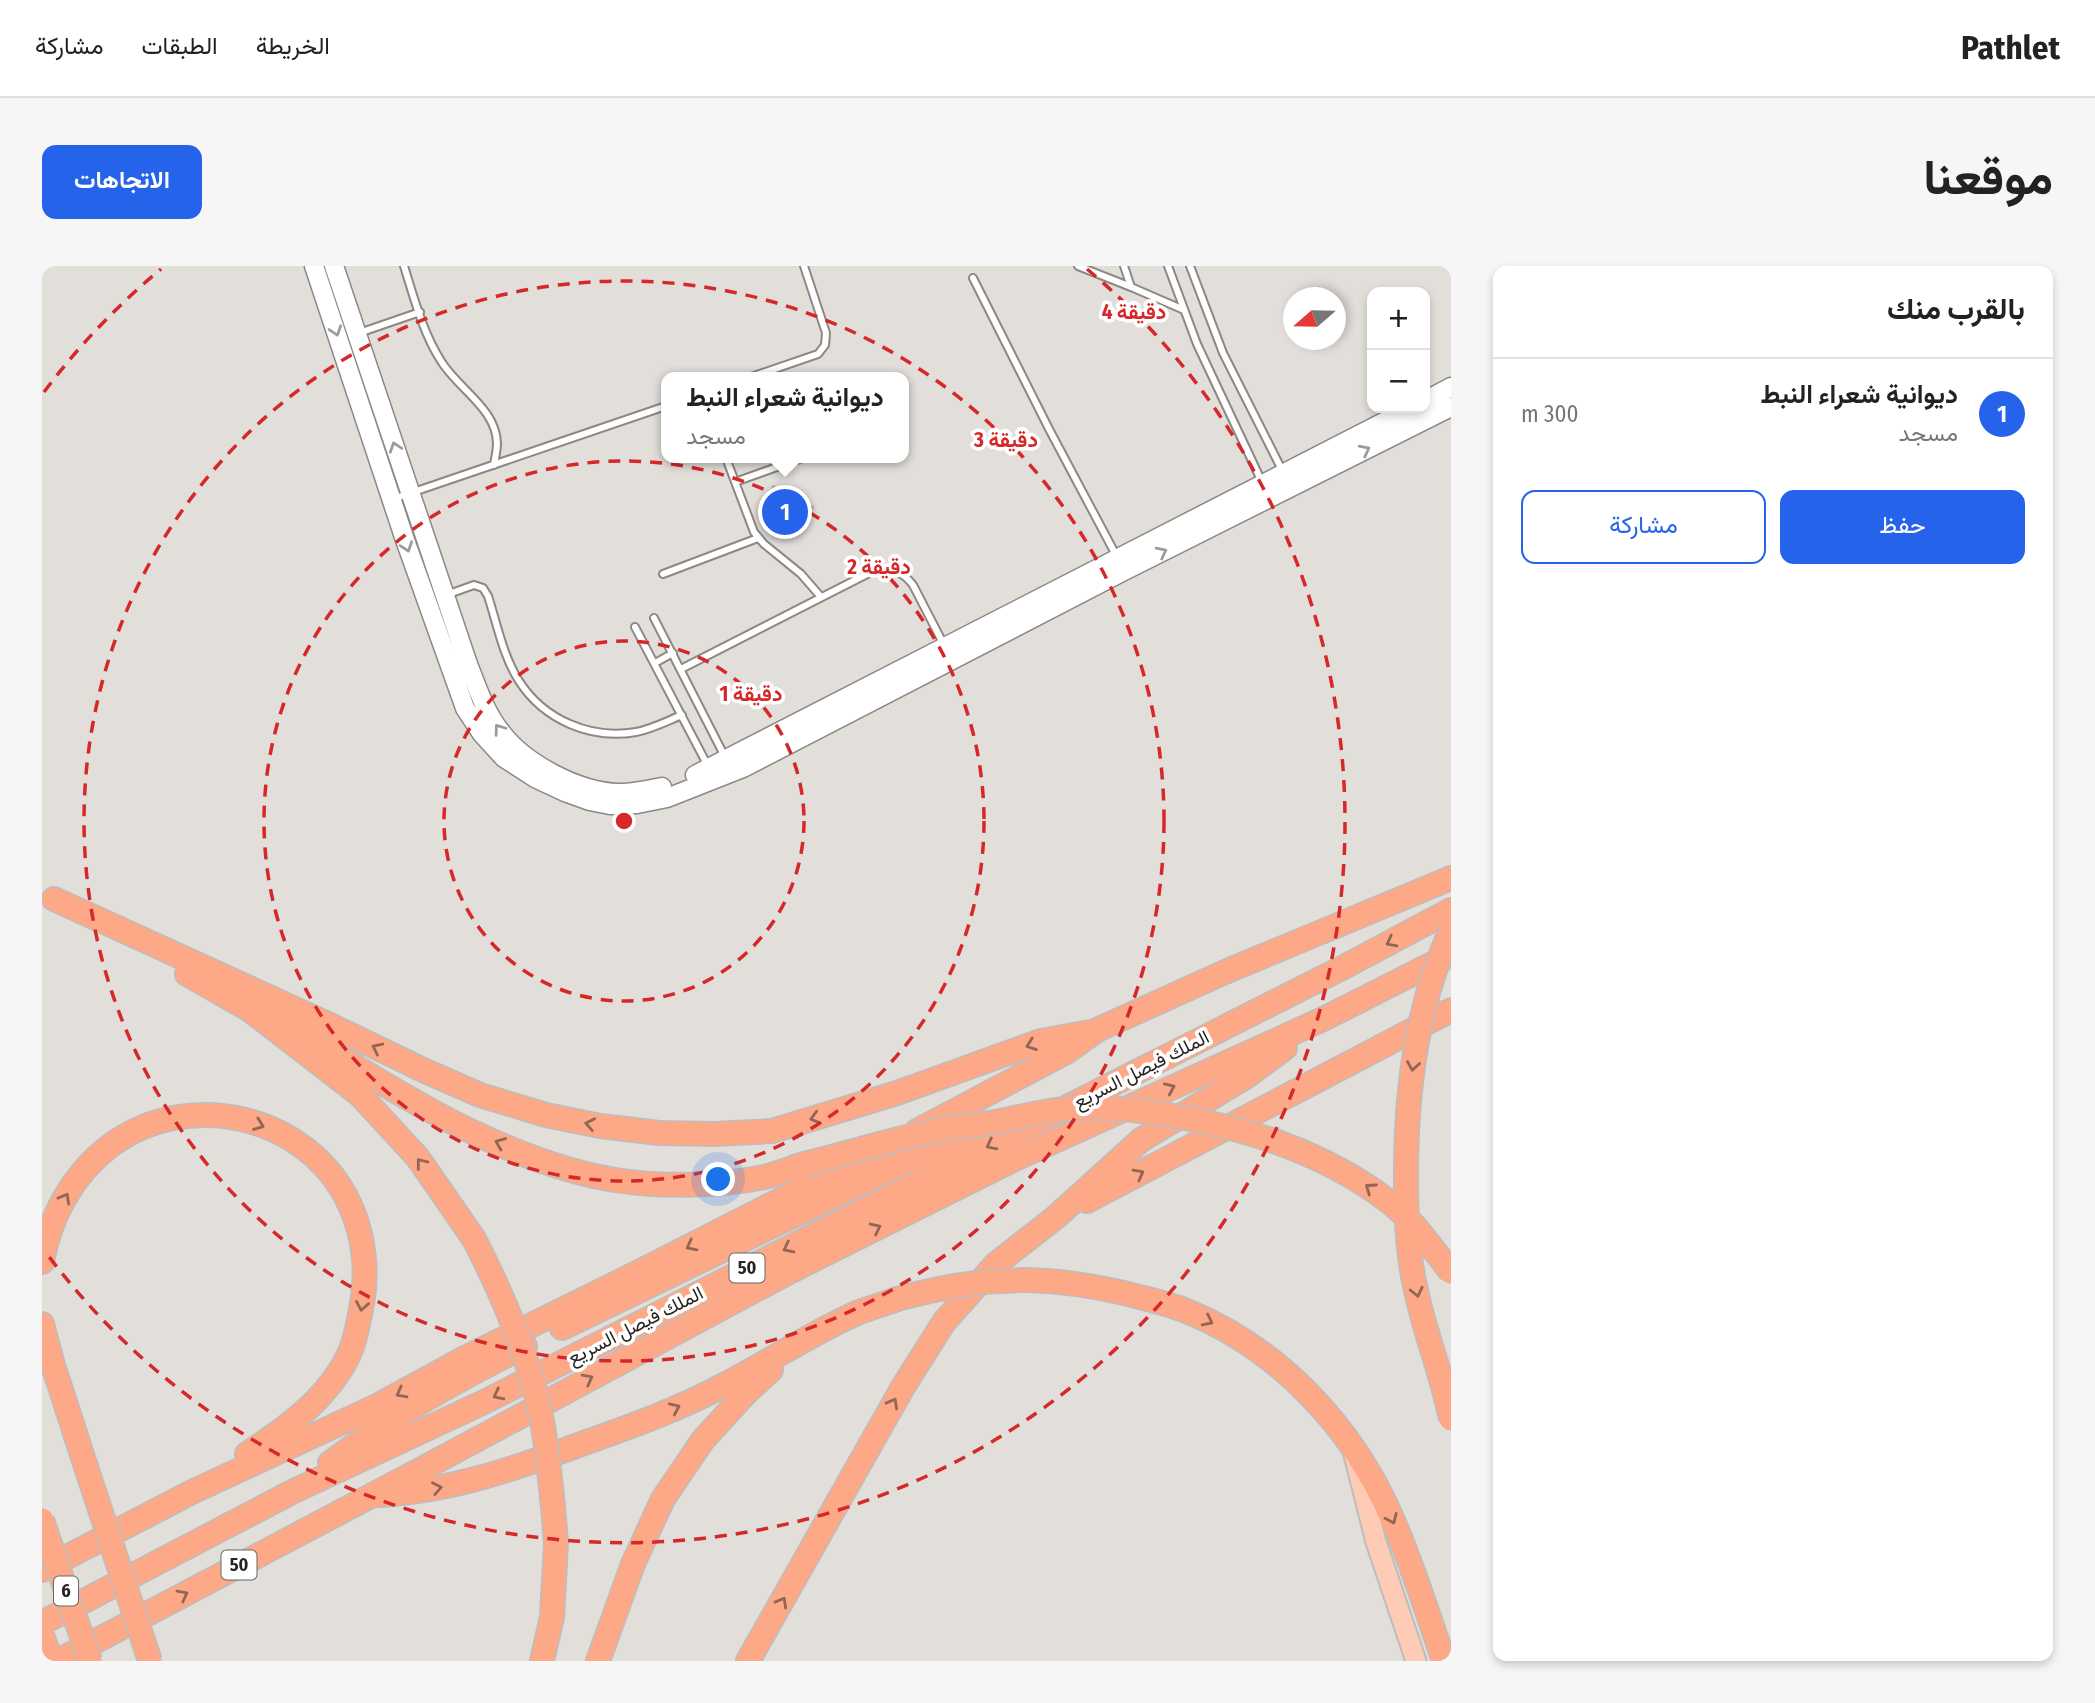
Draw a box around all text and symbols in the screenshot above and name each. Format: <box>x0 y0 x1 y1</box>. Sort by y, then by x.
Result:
text: Pathlet <box>1961 28 2060 68</box>
text: مشاركة <box>35 32 103 60</box>
text: الطبقات <box>141 32 218 60</box>
text: الخريطة <box>256 32 330 60</box>
button: الاتجاهات <box>42 145 202 219</box>
text: موقعنا <box>1923 148 2053 207</box>
north arrow <box>1283 287 1346 350</box>
map controls <box>1367 287 1430 413</box>
button: + <box>1367 287 1430 350</box>
text: بالقرب منك <box>1887 291 2025 327</box>
text: 4 دقيقة <box>1102 299 1166 325</box>
one-way arrow <box>328 324 342 336</box>
button: − <box>1367 350 1430 413</box>
popup <box>661 372 909 463</box>
text: ديوانية شعراء النبط <box>1761 379 1958 410</box>
text: ديوانية شعراء النبط <box>686 382 884 413</box>
text: 300 m <box>1521 400 1578 428</box>
text: 1 <box>1997 400 2007 428</box>
text: مسجد <box>1898 419 1958 447</box>
text: مسجد <box>686 422 746 450</box>
text: 3 دقيقة <box>973 427 1038 453</box>
one-way arrow <box>388 441 403 453</box>
one-way arrow <box>1358 445 1371 459</box>
pin: 1 <box>762 486 808 538</box>
button: مشاركة <box>1521 490 1766 564</box>
button: حفظ <box>1780 490 2025 564</box>
one-way arrow <box>399 540 413 552</box>
one-way arrow <box>1155 547 1167 561</box>
text: 2 دقيقة <box>846 554 911 580</box>
text: 1 دقيقة <box>720 681 782 707</box>
one-way arrow <box>495 724 507 736</box>
centre of rings <box>612 809 636 833</box>
one-way arrow <box>1386 934 1398 947</box>
street label: الملك فيصل السريع <box>1070 1025 1214 1115</box>
one-way arrow <box>1025 1037 1037 1051</box>
one-way arrow <box>372 1042 384 1056</box>
one-way arrow <box>1406 1060 1421 1072</box>
one-way arrow <box>1163 1083 1175 1097</box>
one-way arrow <box>810 1110 822 1124</box>
one-way arrow <box>253 1117 265 1131</box>
one-way arrow <box>584 1118 596 1133</box>
one-way arrow <box>986 1136 998 1150</box>
one-way arrow <box>494 1138 506 1152</box>
one-way arrow <box>416 1159 429 1171</box>
your location <box>701 1162 735 1196</box>
one-way arrow <box>1131 1169 1144 1182</box>
one-way arrow <box>1365 1184 1378 1196</box>
one-way arrow <box>57 1193 70 1206</box>
one-way arrow <box>869 1223 881 1237</box>
one-way arrow <box>686 1237 698 1251</box>
one-way arrow <box>783 1239 795 1253</box>
road number: 50 <box>730 1253 764 1282</box>
street label: الملك فيصل السريع <box>564 1281 708 1371</box>
one-way arrow <box>1408 1286 1423 1298</box>
one-way arrow <box>355 1300 370 1312</box>
one-way arrow <box>1200 1313 1213 1327</box>
one-way arrow <box>581 1374 593 1388</box>
one-way arrow <box>396 1385 408 1398</box>
one-way arrow <box>493 1386 505 1400</box>
one-way arrow <box>885 1398 898 1411</box>
one-way arrow <box>668 1402 680 1416</box>
one-way arrow <box>431 1482 443 1497</box>
one-way arrow <box>1384 1512 1398 1524</box>
road number: 50 <box>222 1550 256 1580</box>
road number: 6 <box>54 1576 78 1606</box>
one-way arrow <box>176 1589 188 1603</box>
one-way arrow <box>774 1596 787 1609</box>

